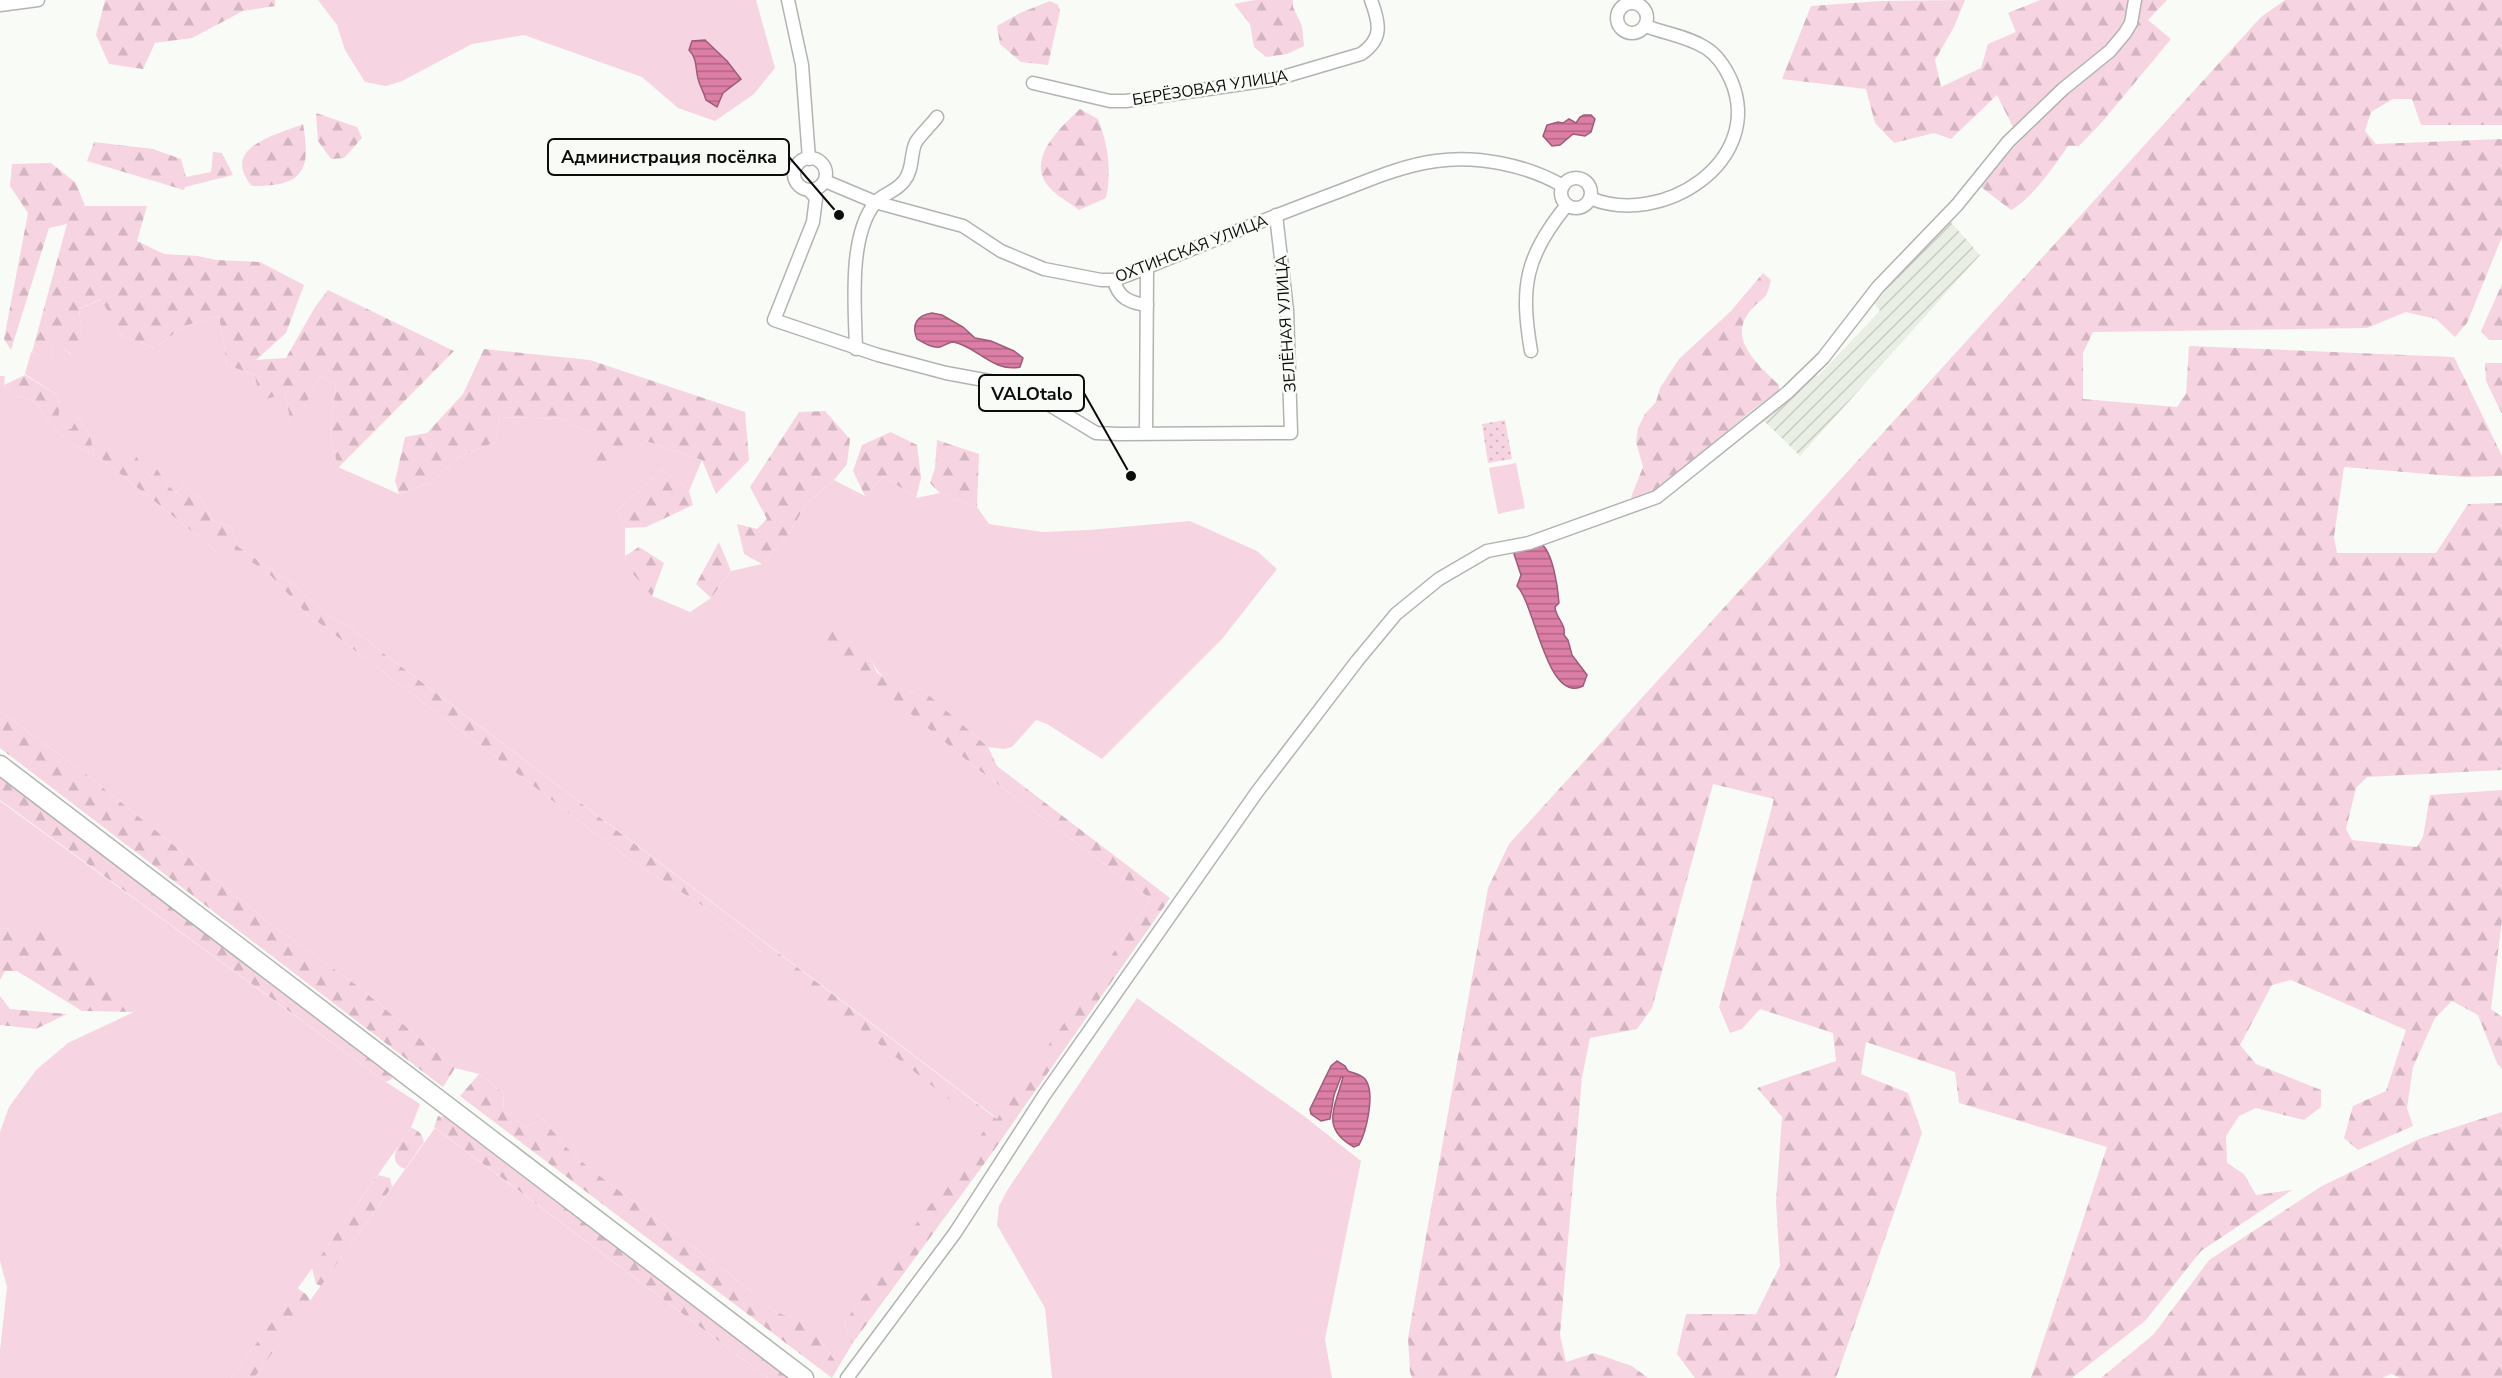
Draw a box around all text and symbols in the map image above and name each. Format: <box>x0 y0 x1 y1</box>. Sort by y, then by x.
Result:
street label: БЕРЁЗОВАЯ УЛИЦА <box>1131 65 1290 111</box>
callout: Администрация посёлка <box>548 139 789 175</box>
text: Администрация посёлка <box>561 145 777 169</box>
street label: ОХТИНСКАЯ УЛИЦА <box>1112 210 1271 288</box>
street label: ЗЕЛЁНАЯ УЛИЦА <box>1270 254 1302 393</box>
callout: VALOtalo <box>979 375 1084 411</box>
text: VALOtalo <box>990 382 1073 406</box>

